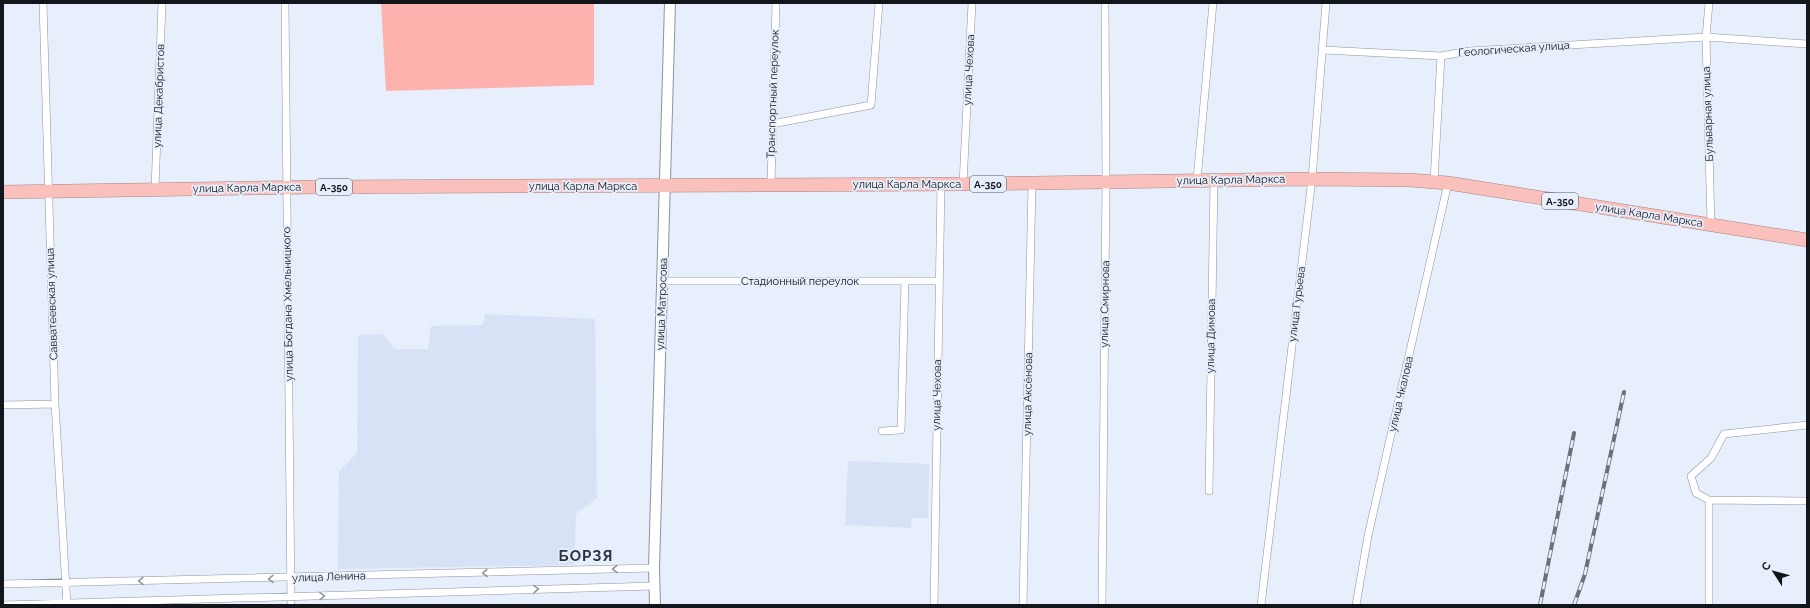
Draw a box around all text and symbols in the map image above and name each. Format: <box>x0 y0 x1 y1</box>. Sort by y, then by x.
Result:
street label: Транспортный переулок <box>764 29 782 159</box>
street label: улица Чехова <box>961 34 977 106</box>
street label: Геологическая улица <box>1458 39 1570 59</box>
street label: улица Декабристов <box>151 44 167 148</box>
street label: Бульварная улица <box>1700 66 1716 162</box>
street label: улица Карла Маркса <box>1177 173 1285 187</box>
road number: А-350 <box>970 176 1006 192</box>
street label: улица Карла Маркса <box>853 178 961 191</box>
road number: А-350 <box>316 179 352 195</box>
street label: улица Карла Маркса <box>529 180 637 193</box>
street label: улица Карла Маркса <box>193 181 301 195</box>
road number: А-350 <box>1542 193 1578 209</box>
street label: улица Карла Маркса <box>1594 200 1704 230</box>
street label: улица Богдана Хмельницкого <box>280 226 296 381</box>
street label: Савватеевская улица <box>44 248 60 360</box>
street label: улица Матросова <box>654 258 670 350</box>
street label: улица Смирнова <box>1098 260 1112 348</box>
street label: улица Гурьева <box>1286 265 1308 343</box>
street label: Стадионный переулок <box>741 275 859 288</box>
street label: улица Димова <box>1204 298 1218 374</box>
street label: улица Аксёнова <box>1021 352 1035 436</box>
street label: улица Чкалова <box>1386 355 1416 433</box>
street label: улица Чехова <box>930 359 944 431</box>
district label: БОРЗЯ <box>559 547 613 565</box>
north arrow <box>1754 552 1794 592</box>
text: С <box>1759 559 1774 573</box>
one-way arrow <box>612 565 618 573</box>
street label: улица Ленина <box>292 569 366 585</box>
one-way arrow <box>482 569 488 577</box>
one-way arrow <box>268 574 274 583</box>
one-way arrow <box>138 577 144 585</box>
one-way arrow <box>533 585 539 594</box>
one-way arrow <box>319 592 325 600</box>

